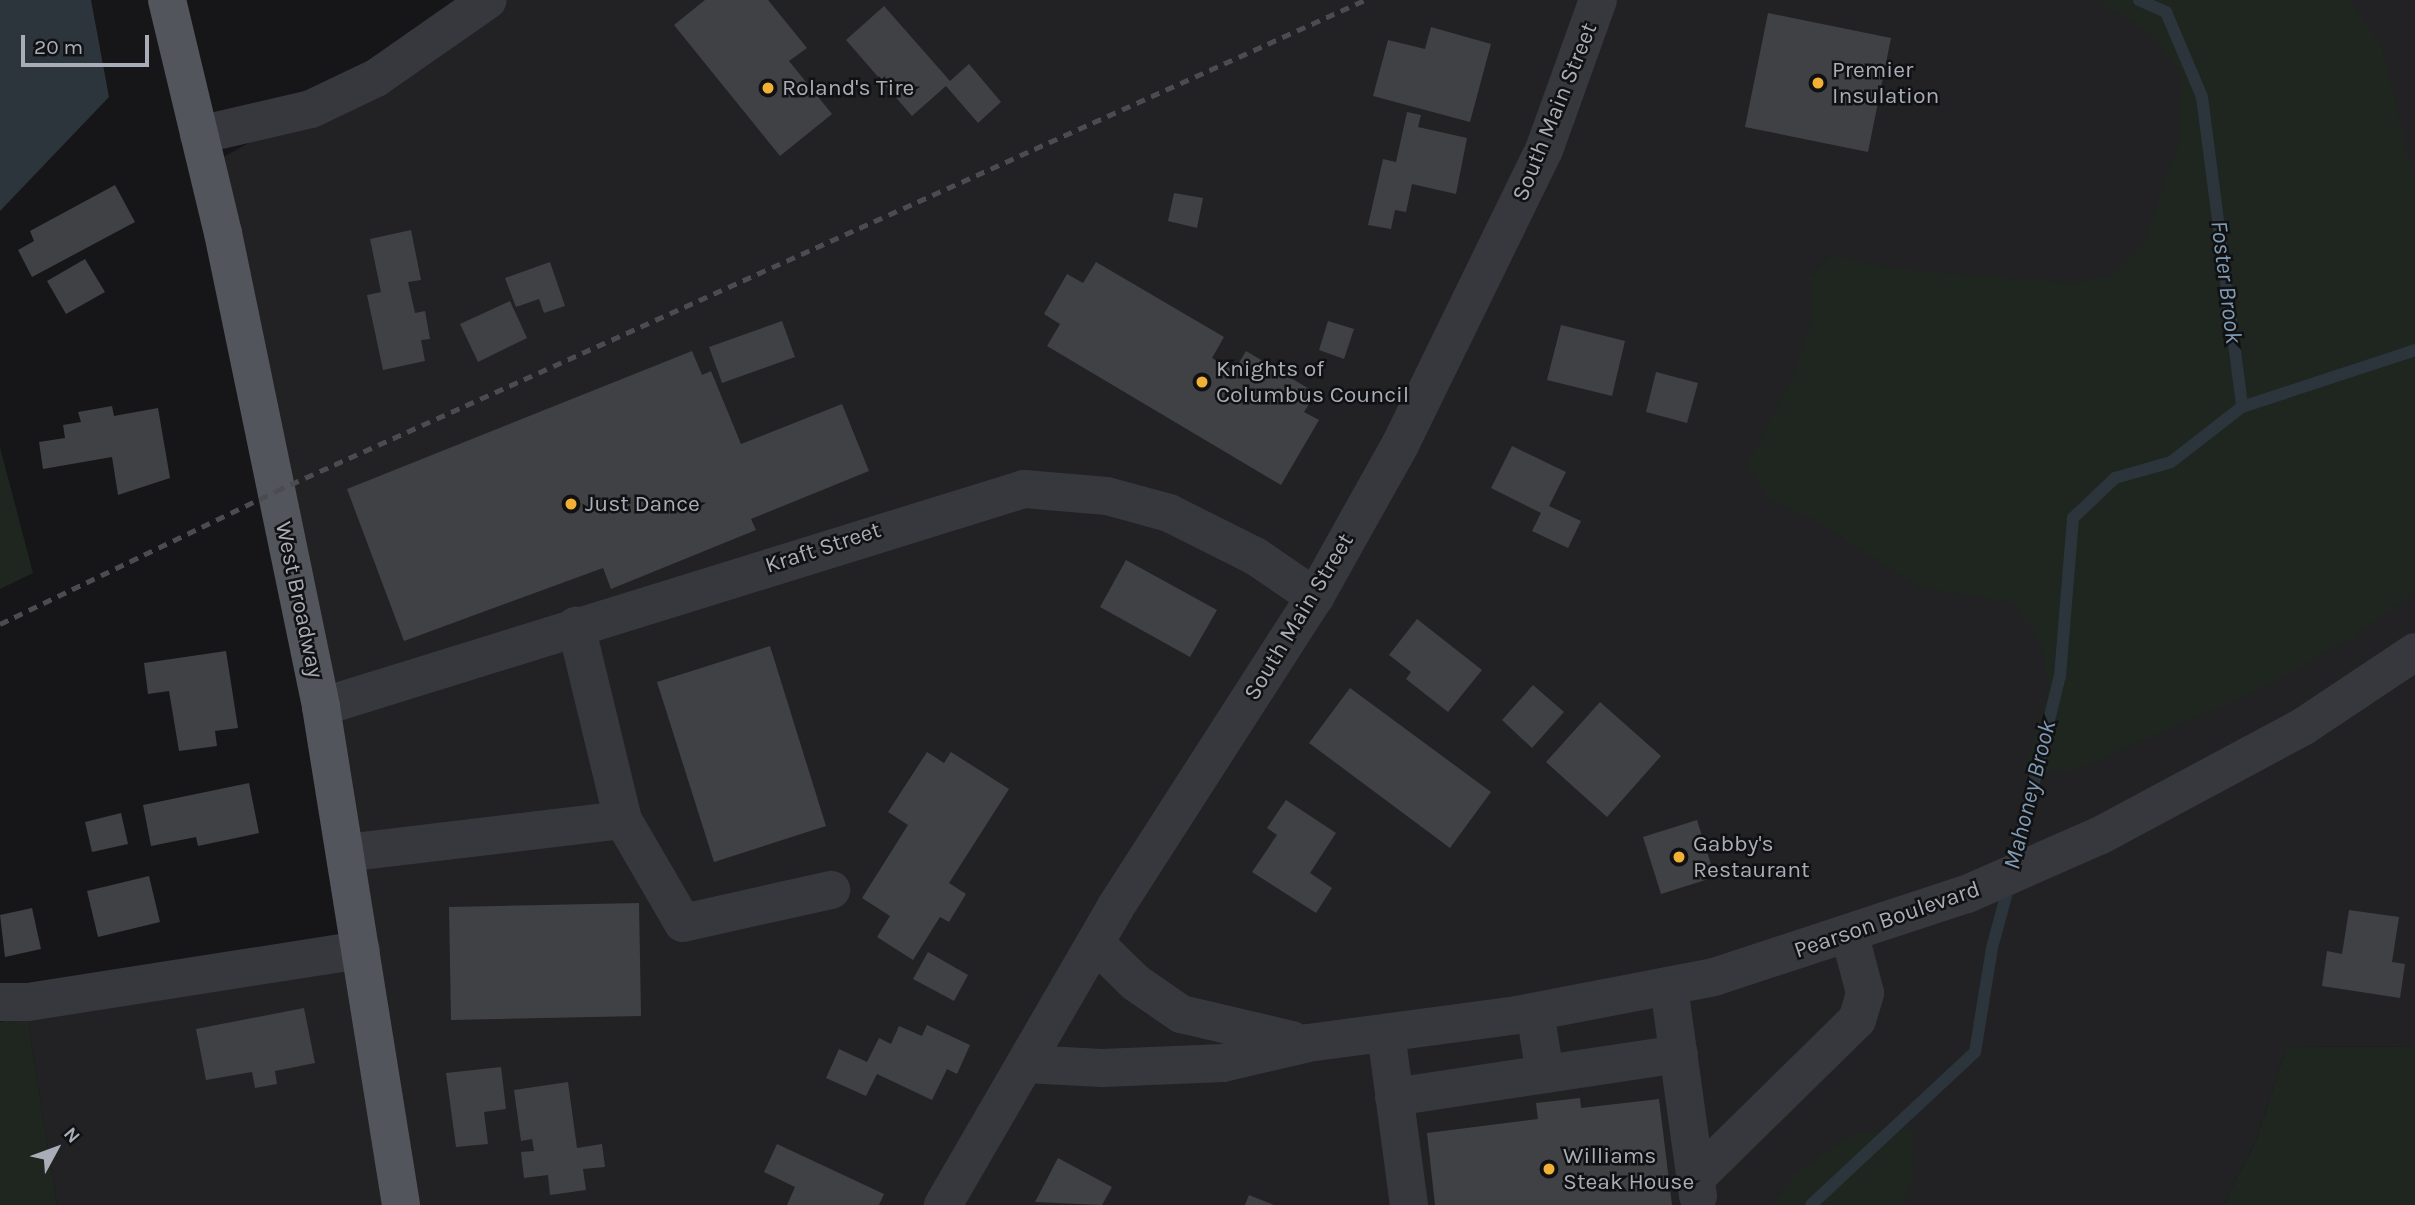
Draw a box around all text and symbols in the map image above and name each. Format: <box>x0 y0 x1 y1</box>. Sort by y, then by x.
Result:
street label: South Main Street <box>1507 19 1603 205</box>
scale bar <box>24 21 152 65</box>
text: 20 m <box>34 35 83 59</box>
place label: Premier Insulation <box>1832 56 1939 110</box>
place label: Roland's Tire <box>782 74 914 102</box>
marker: Premier Insulation <box>1810 75 1826 91</box>
marker: Roland's Tire <box>760 80 776 96</box>
water label: Foster Brook <box>2204 219 2248 345</box>
place label: Knights of Columbus Council <box>1216 355 1409 409</box>
marker: Knights of Columbus Council <box>1194 374 1210 390</box>
place label: Just Dance <box>585 490 700 518</box>
marker: Just Dance <box>563 496 579 512</box>
street label: Kraft Street <box>762 516 884 580</box>
street label: West Broadway <box>269 519 329 681</box>
street label: South Main Street <box>1238 529 1360 705</box>
water label: Mahoney Brook <box>1998 718 2062 872</box>
place label: Gabby's Restaurant <box>1693 830 1810 884</box>
marker: Gabby's Restaurant <box>1671 849 1687 865</box>
street label: Pearson Boulevard <box>1790 875 1984 965</box>
north arrow <box>21 1114 91 1184</box>
text: N <box>59 1123 85 1148</box>
place label: Williams Steak House <box>1563 1142 1694 1196</box>
marker: Williams Steak House <box>1541 1161 1557 1177</box>

